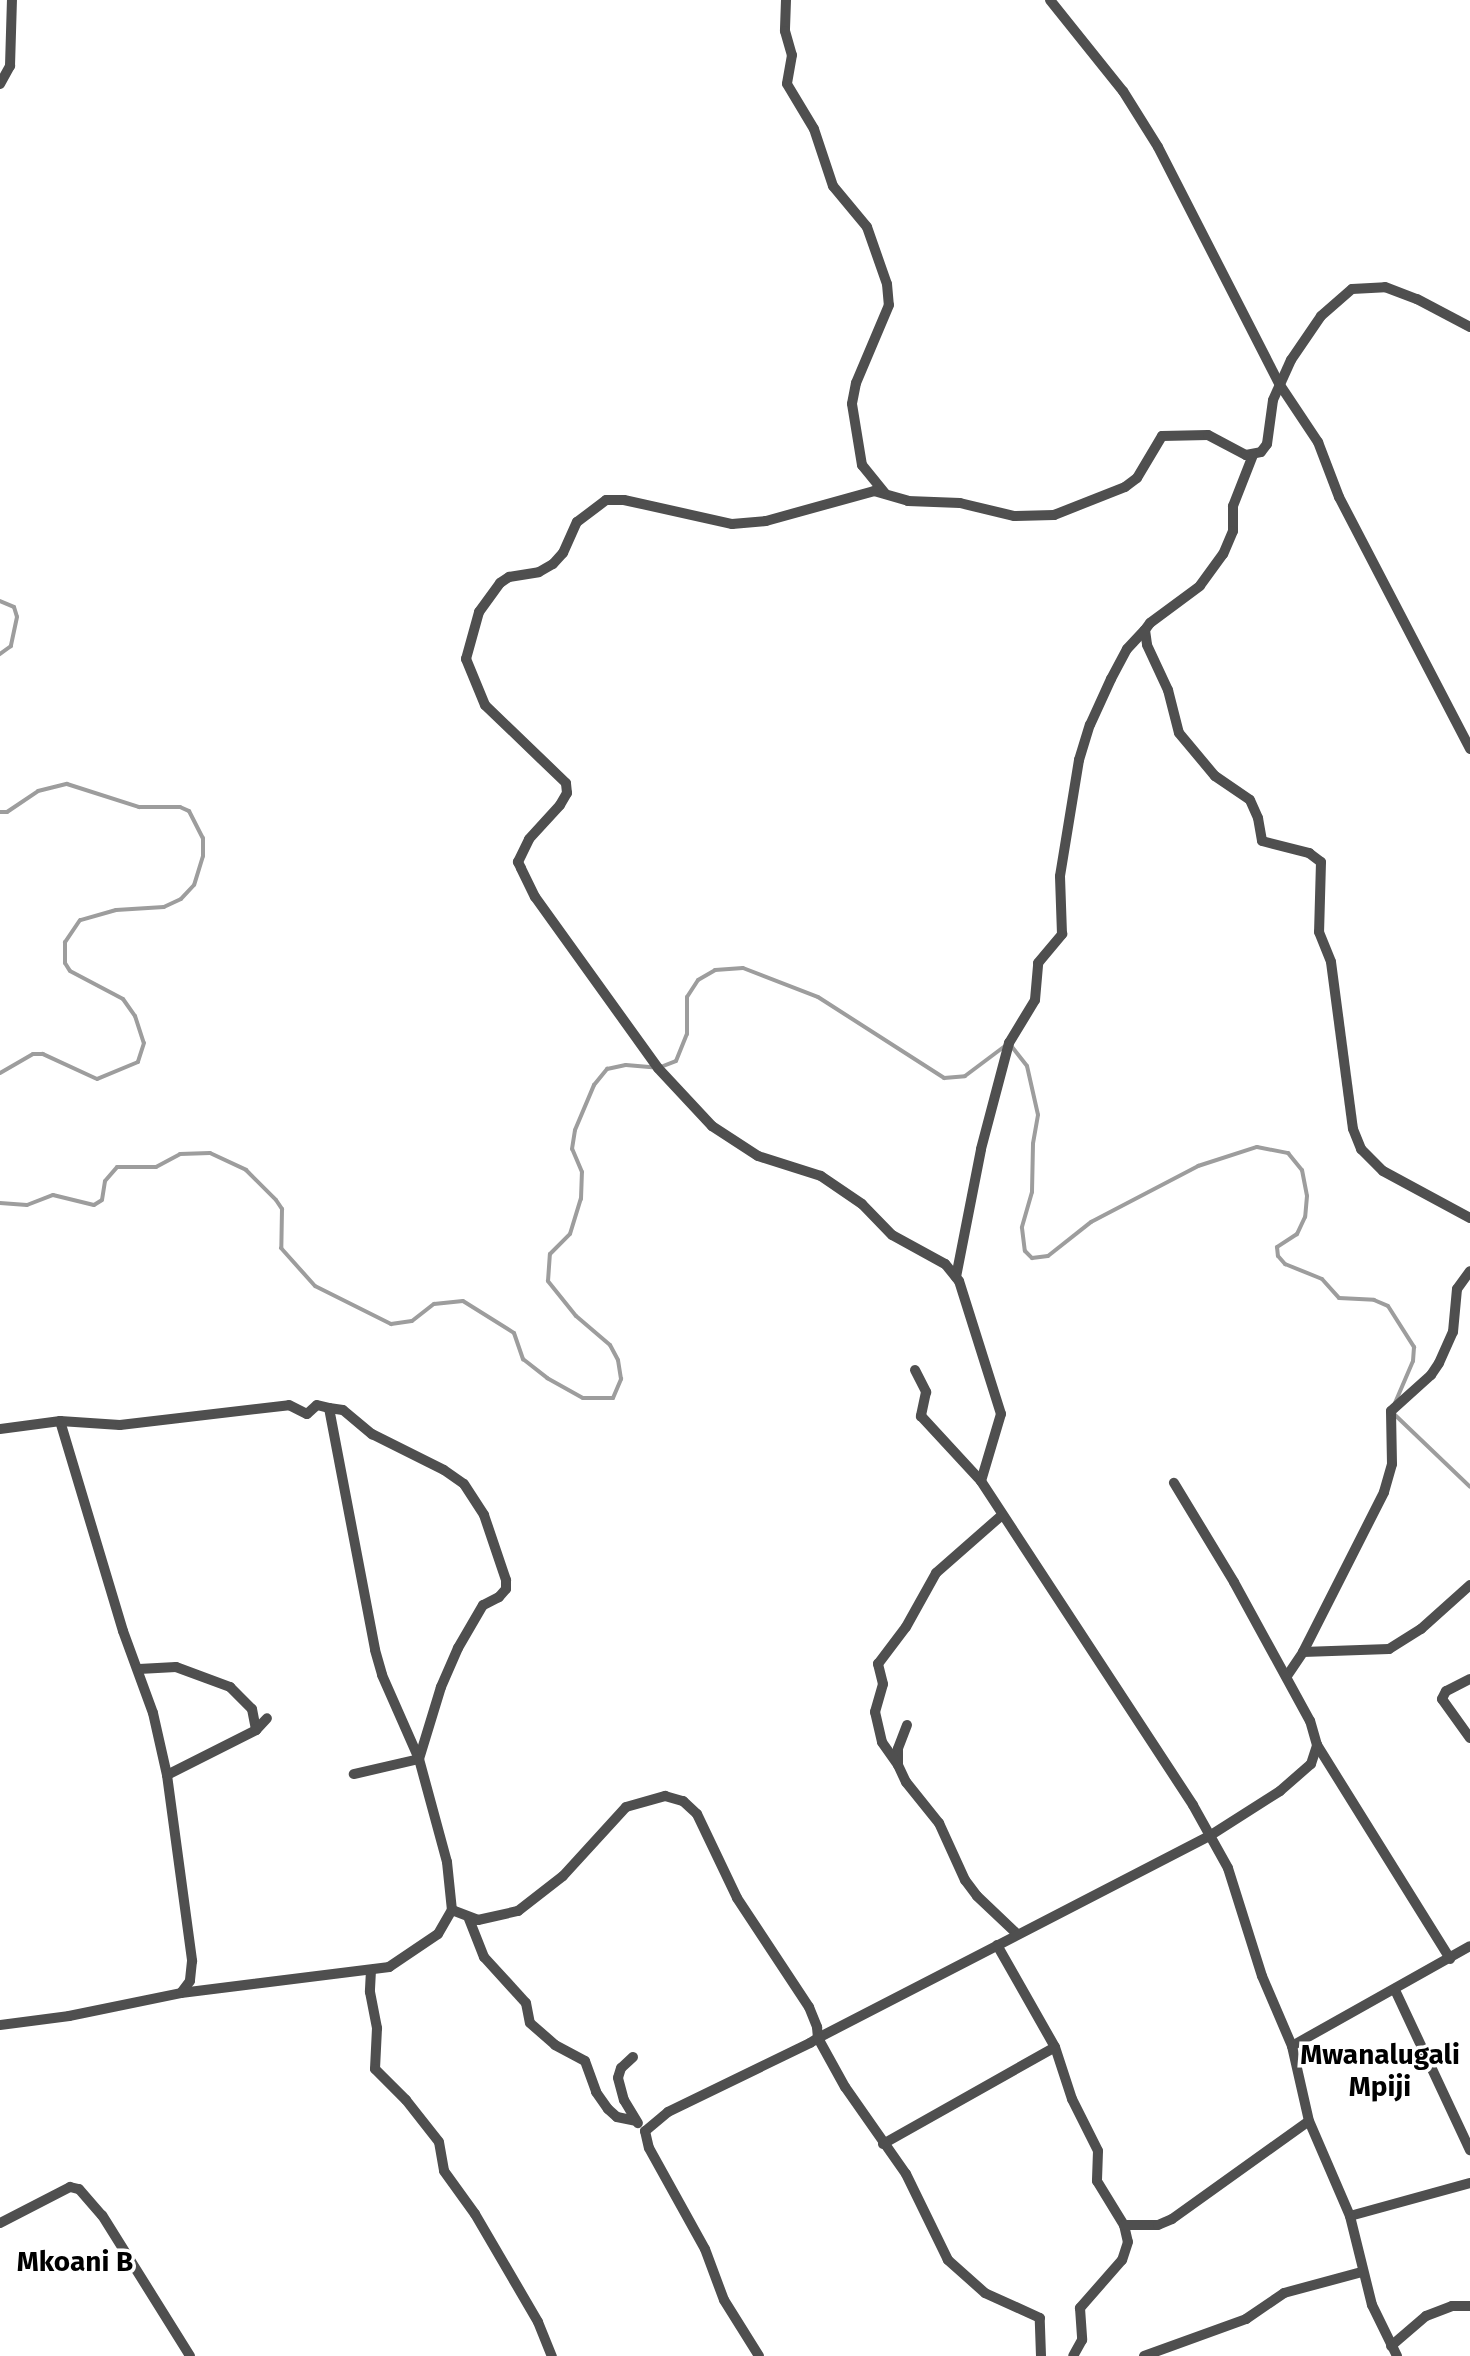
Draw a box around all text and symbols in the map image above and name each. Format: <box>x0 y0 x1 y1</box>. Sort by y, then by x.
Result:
district label: Mwanalugali Mpiji <box>1300 2038 1460 2104</box>
district label: Mkoani B <box>17 2245 133 2279</box>

